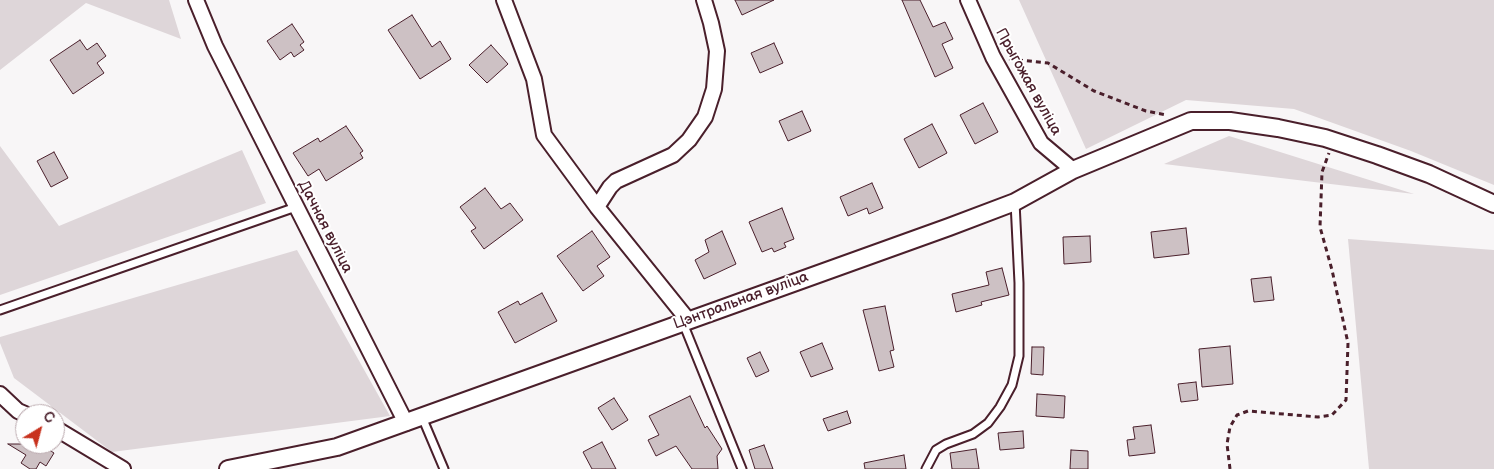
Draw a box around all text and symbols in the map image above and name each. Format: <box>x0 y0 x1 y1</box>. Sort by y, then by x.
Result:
street label: Прыгожая вуліца <box>991 25 1065 139</box>
street label: Дачная вуліца <box>294 178 356 276</box>
street label: Цэнтральная вуліца <box>671 268 811 334</box>
north arrow <box>15 404 65 454</box>
text: С <box>40 408 58 427</box>

